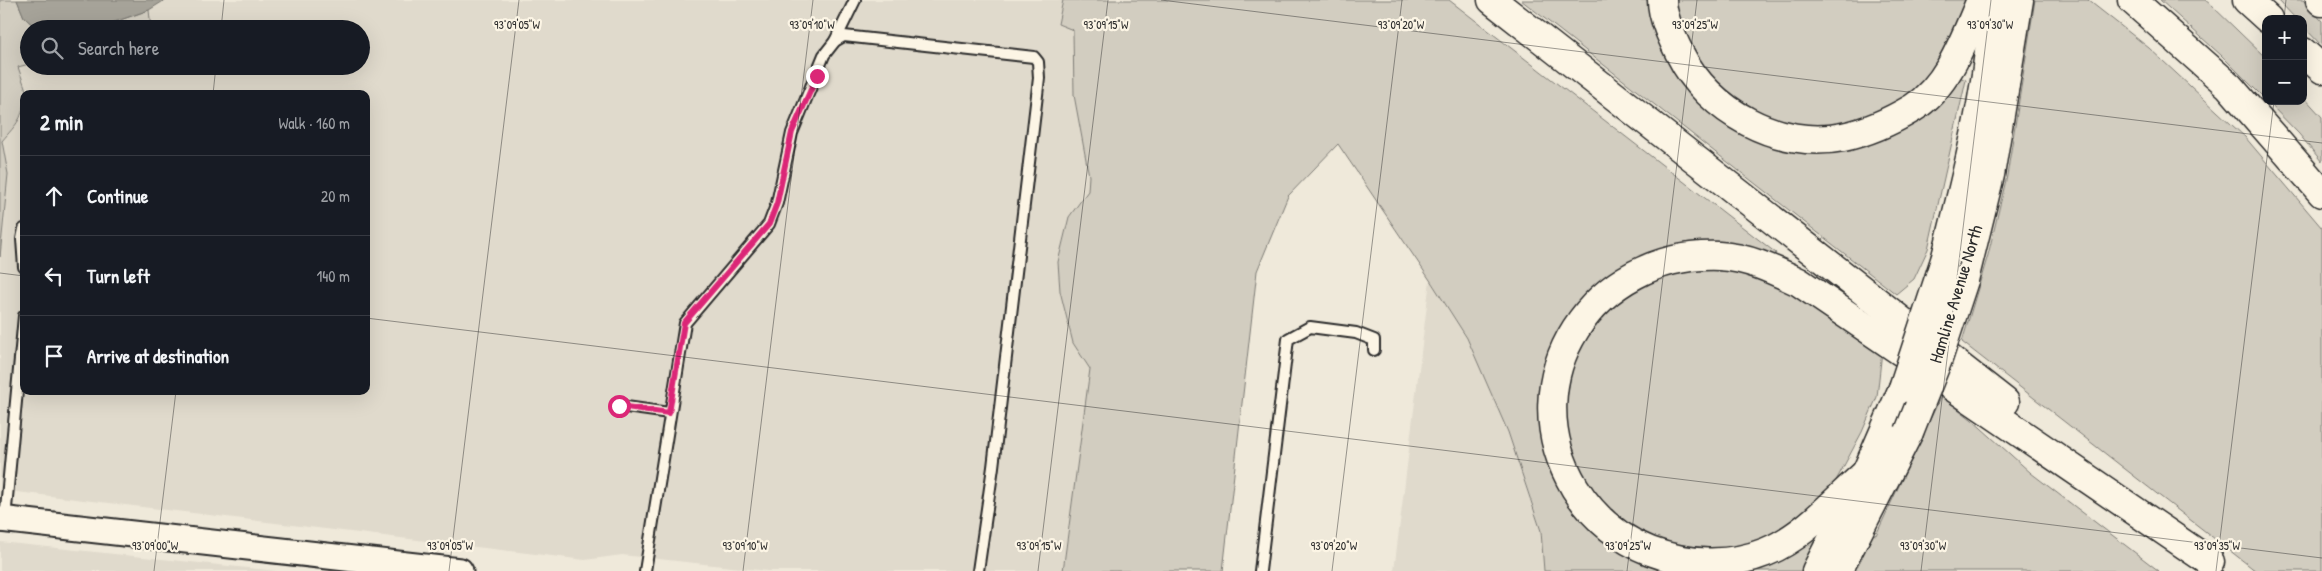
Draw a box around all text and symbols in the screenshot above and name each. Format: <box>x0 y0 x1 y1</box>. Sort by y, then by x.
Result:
map controls <box>2262 15 2307 105</box>
button: + <box>2262 15 2307 60</box>
text: 93°09'05"W <box>494 16 541 33</box>
text: 93°09'10"W <box>789 16 835 33</box>
text: 93°09'15"W <box>1084 16 1129 33</box>
text: 93°09'20"W <box>1378 16 1425 33</box>
text: 93°09'25"W <box>1672 16 1719 33</box>
text: 93°09'30"W <box>1967 16 2014 33</box>
search box <box>20 20 370 75</box>
icon: search <box>38 34 66 62</box>
text: Search here <box>78 35 159 61</box>
button: − <box>2262 60 2307 105</box>
route end <box>806 65 829 88</box>
text: 2 min <box>40 108 83 137</box>
text: Walk · 160 m <box>278 112 350 134</box>
icon: ahead <box>40 182 68 210</box>
text: Continue <box>87 183 148 209</box>
text: 20 m <box>321 185 350 207</box>
street label: Hamline Avenue North <box>1923 221 1989 366</box>
icon: left <box>40 262 68 290</box>
text: Turn left <box>87 263 150 289</box>
text: 140 m <box>316 265 350 287</box>
icon: arrive <box>40 342 68 370</box>
text: Arrive at destination <box>87 343 229 369</box>
route start <box>608 395 631 418</box>
text: 93°09'00"W <box>132 537 179 554</box>
text: 93°09'05"W <box>427 537 474 554</box>
text: 93°09'10"W <box>722 537 768 554</box>
text: 93°09'15"W <box>1017 537 1062 554</box>
text: 93°09'20"W <box>1311 537 1358 554</box>
text: 93°09'25"W <box>1605 537 1652 554</box>
text: 93°09'30"W <box>1900 537 1947 554</box>
text: 93°09'35"W <box>2194 537 2241 554</box>

